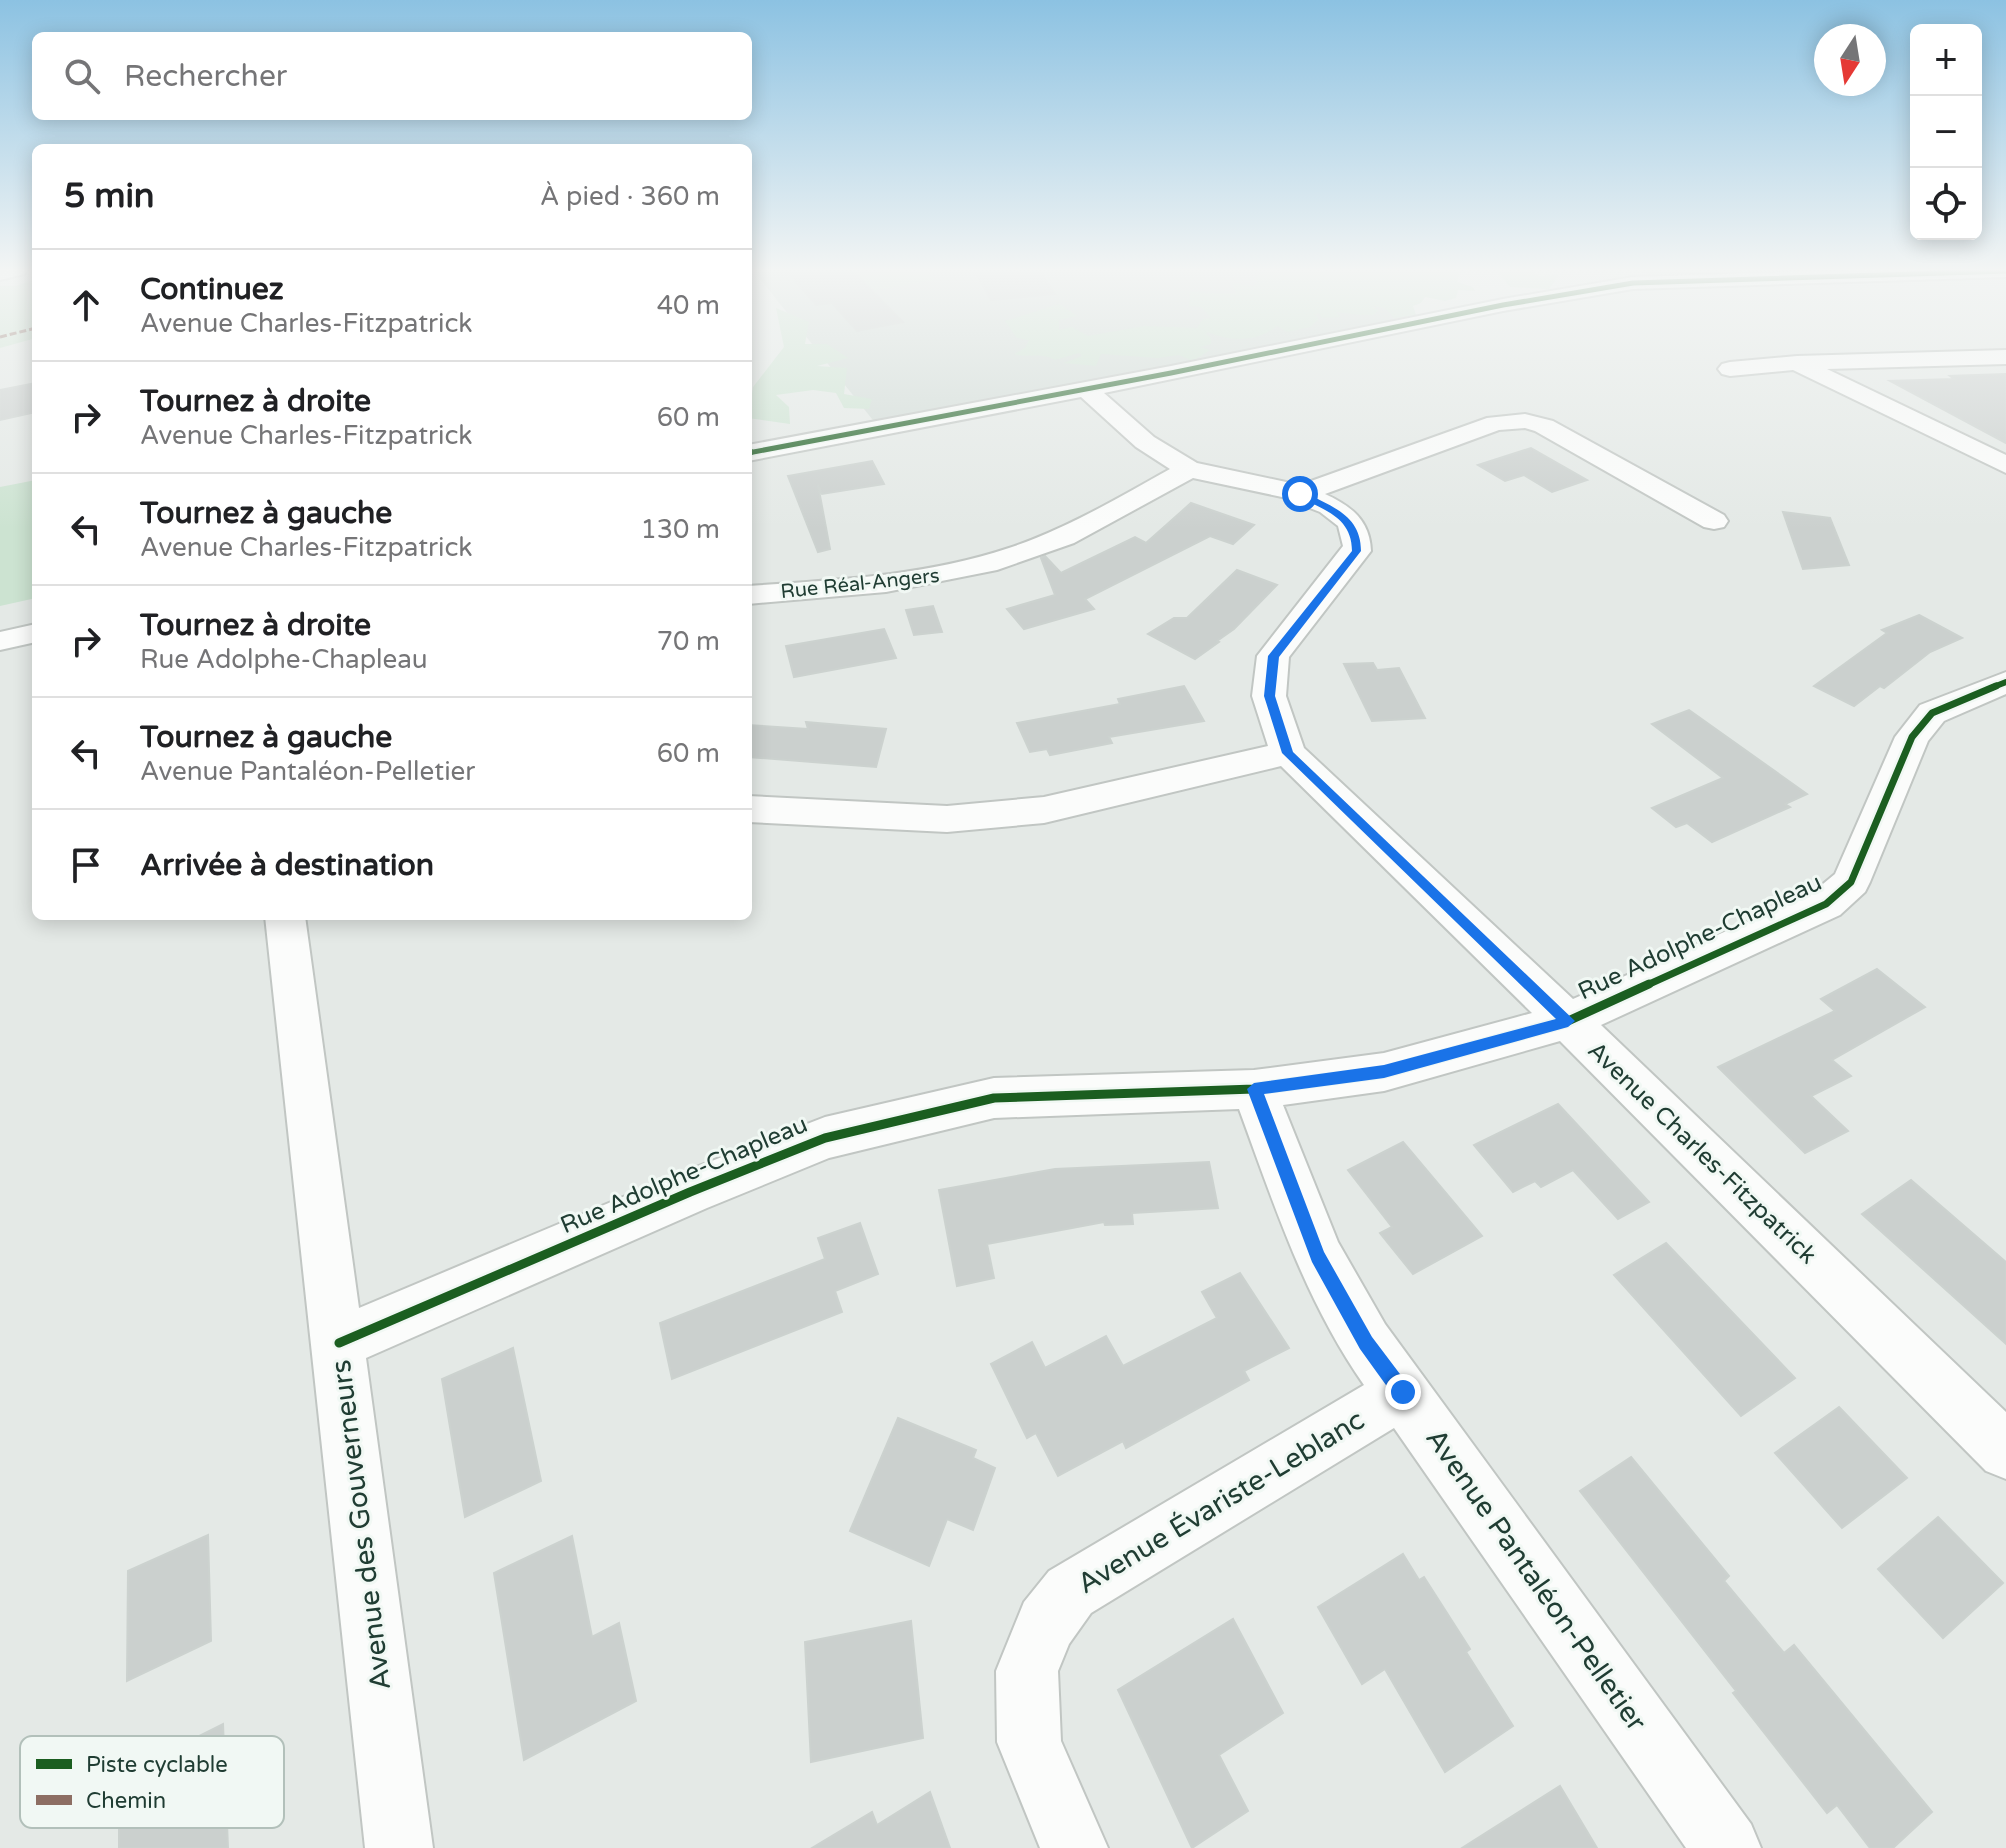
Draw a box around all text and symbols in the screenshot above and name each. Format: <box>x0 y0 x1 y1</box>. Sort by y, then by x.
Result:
north arrow <box>1814 24 1886 96</box>
map controls <box>1910 24 1982 240</box>
button: + <box>1910 24 1982 96</box>
search box <box>32 32 752 120</box>
icon: search <box>60 54 104 98</box>
text: Rechercher <box>124 58 287 95</box>
button: − <box>1910 96 1982 168</box>
button: locate <box>1910 168 1982 240</box>
text: 5 min <box>64 176 155 217</box>
text: À pied · 360 m <box>540 181 720 212</box>
text: Continuez <box>140 271 284 308</box>
icon: ahead <box>64 283 108 327</box>
text: 40 m <box>657 290 720 321</box>
text: Avenue Charles-Fitzpatrick <box>140 308 473 339</box>
text: Tournez à droite <box>140 383 371 420</box>
icon: right <box>64 395 108 439</box>
text: 60 m <box>657 402 720 433</box>
text: Avenue Charles-Fitzpatrick <box>140 420 473 451</box>
route start <box>1282 476 1318 512</box>
text: Tournez à gauche <box>140 495 392 532</box>
icon: left <box>64 507 108 551</box>
text: 130 m <box>640 514 720 545</box>
text: Avenue Charles-Fitzpatrick <box>140 532 473 563</box>
street label: Rue Réal-Angers <box>779 564 941 604</box>
text: Tournez à droite <box>140 607 371 644</box>
icon: right <box>64 619 108 663</box>
text: 70 m <box>657 626 720 657</box>
text: Rue Adolphe-Chapleau <box>140 644 428 675</box>
text: Tournez à gauche <box>140 719 392 756</box>
icon: left <box>64 731 108 775</box>
text: 60 m <box>657 738 720 769</box>
text: Avenue Pantaléon-Pelletier <box>140 756 475 787</box>
icon: arrive <box>64 843 108 887</box>
text: Arrivée à destination <box>140 847 434 884</box>
street label: Rue Adolphe-Chapleau <box>1574 868 1826 1006</box>
street label: Avenue Charles-Fitzpatrick <box>1582 1036 1822 1270</box>
street label: Rue Adolphe-Chapleau <box>556 1110 812 1240</box>
street label: Avenue des Gouverneurs <box>324 1358 398 1692</box>
route end <box>1385 1374 1421 1410</box>
street label: Avenue Évariste-Leblanc <box>1071 1403 1371 1601</box>
street label: Avenue Pantaléon-Pelletier <box>1419 1422 1654 1738</box>
legend <box>20 1736 284 1828</box>
text: Piste cyclable <box>86 1752 228 1778</box>
text: Chemin <box>86 1788 166 1814</box>

